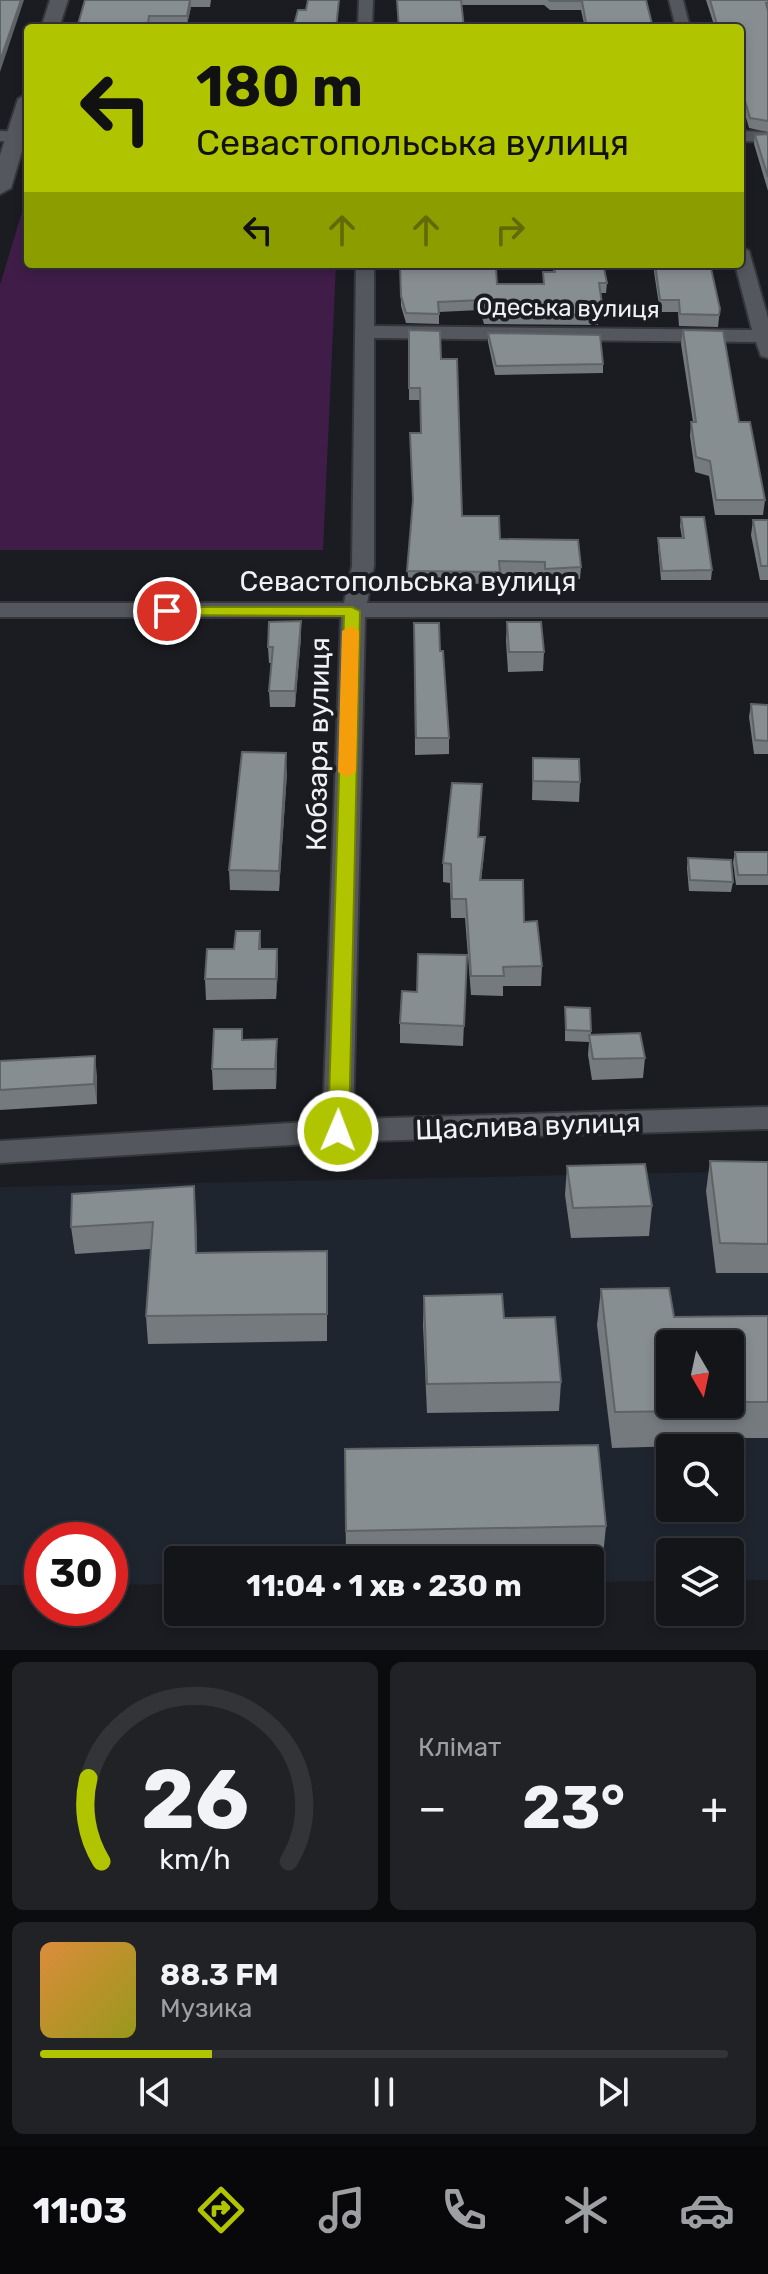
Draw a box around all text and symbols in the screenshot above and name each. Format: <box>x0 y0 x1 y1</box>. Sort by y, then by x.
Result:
text: 180 m <box>196 54 363 120</box>
icon: left <box>64 56 168 160</box>
text: Севастопольська вулиця <box>196 121 629 164</box>
icon: left <box>236 208 280 252</box>
icon: ahead <box>320 208 364 252</box>
icon: ahead <box>404 208 448 252</box>
icon: right <box>488 208 532 252</box>
street label: Одеська вулиця <box>476 292 660 324</box>
street label: Севастопольська вулиця <box>240 565 576 598</box>
pin <box>133 577 201 645</box>
icon: arrive <box>145 589 189 633</box>
street label: Кобзаря вулиця <box>300 637 336 851</box>
position arrow <box>296 1089 380 1173</box>
street label: Щаслива вулиця <box>415 1106 641 1146</box>
north arrow <box>656 1330 744 1418</box>
map controls <box>656 1330 744 1626</box>
button: search <box>656 1434 744 1522</box>
speed limit sign: 30 <box>24 1522 128 1626</box>
button: layers <box>656 1538 744 1626</box>
text: 11:04 · 1 хв · 230 m <box>246 1568 522 1604</box>
text: Клімат <box>418 1732 501 1763</box>
text: 26 <box>141 1750 249 1849</box>
text: 23° <box>522 1772 625 1843</box>
text: − <box>418 1782 447 1834</box>
text: + <box>701 1782 728 1834</box>
text: km/h <box>159 1842 231 1876</box>
text: 88.3 FM <box>160 1957 279 1993</box>
text: Музика <box>160 1993 252 2024</box>
icon: previous <box>133 2070 177 2114</box>
icon: pause <box>362 2070 406 2114</box>
icon: next <box>591 2070 635 2114</box>
icon: directions <box>193 2182 249 2238</box>
icon: music <box>314 2182 370 2238</box>
icon: phone <box>436 2182 492 2238</box>
icon: climate <box>558 2182 614 2238</box>
icon: car <box>679 2182 735 2238</box>
text: 11:03 <box>33 2189 127 2232</box>

